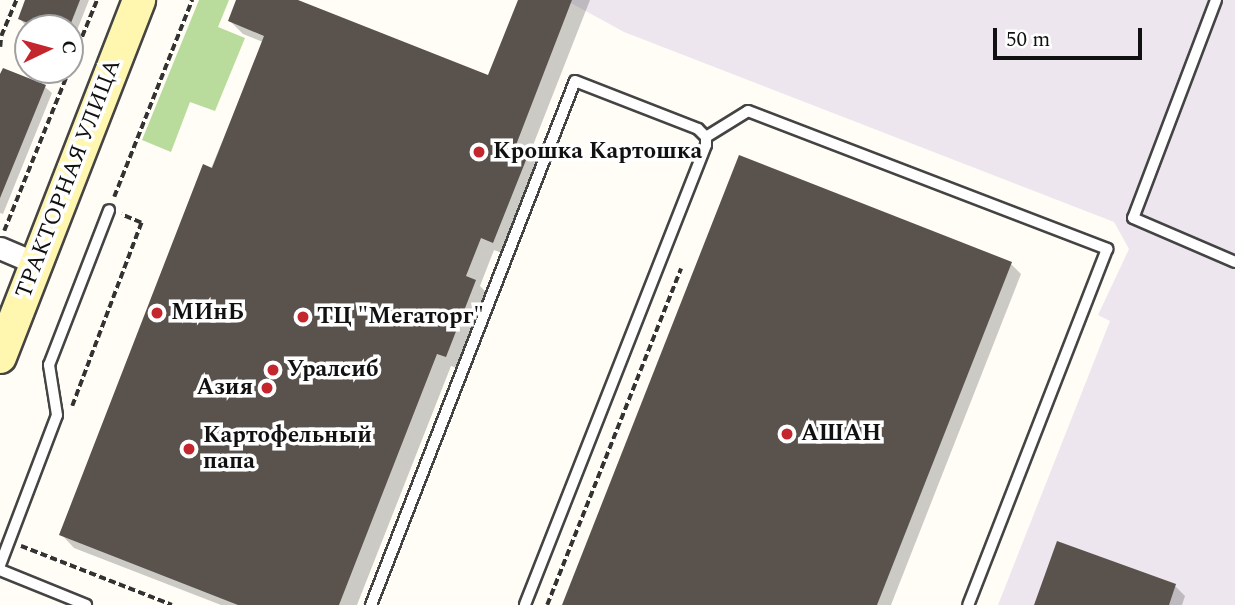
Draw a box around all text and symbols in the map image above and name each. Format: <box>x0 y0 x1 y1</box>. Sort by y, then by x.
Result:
north arrow <box>14 14 84 84</box>
scale bar <box>997 14 1146 58</box>
text: 50 m <box>1006 24 1050 56</box>
text: С <box>53 39 83 55</box>
street label: ТРАКТОРНАЯ УЛИЦА <box>11 55 127 303</box>
place label: Крошка Картошка <box>493 138 702 166</box>
marker: Крошка Картошка <box>471 144 487 160</box>
place label: МИнБ <box>171 299 244 327</box>
place label: ТЦ "Мегаторг" <box>317 303 484 331</box>
marker: МИнБ <box>149 305 165 321</box>
marker: ТЦ "Мегаторг" <box>295 309 311 325</box>
place label: Уралсиб <box>287 356 378 384</box>
marker: Уралсиб <box>265 362 281 378</box>
place label: Азия <box>197 374 253 402</box>
marker: Азия <box>259 380 275 396</box>
place label: АШАН <box>801 420 881 448</box>
place label: Картофельный папа <box>203 422 372 476</box>
marker: АШАН <box>779 426 795 442</box>
marker: Картофельный папа <box>181 441 197 457</box>

